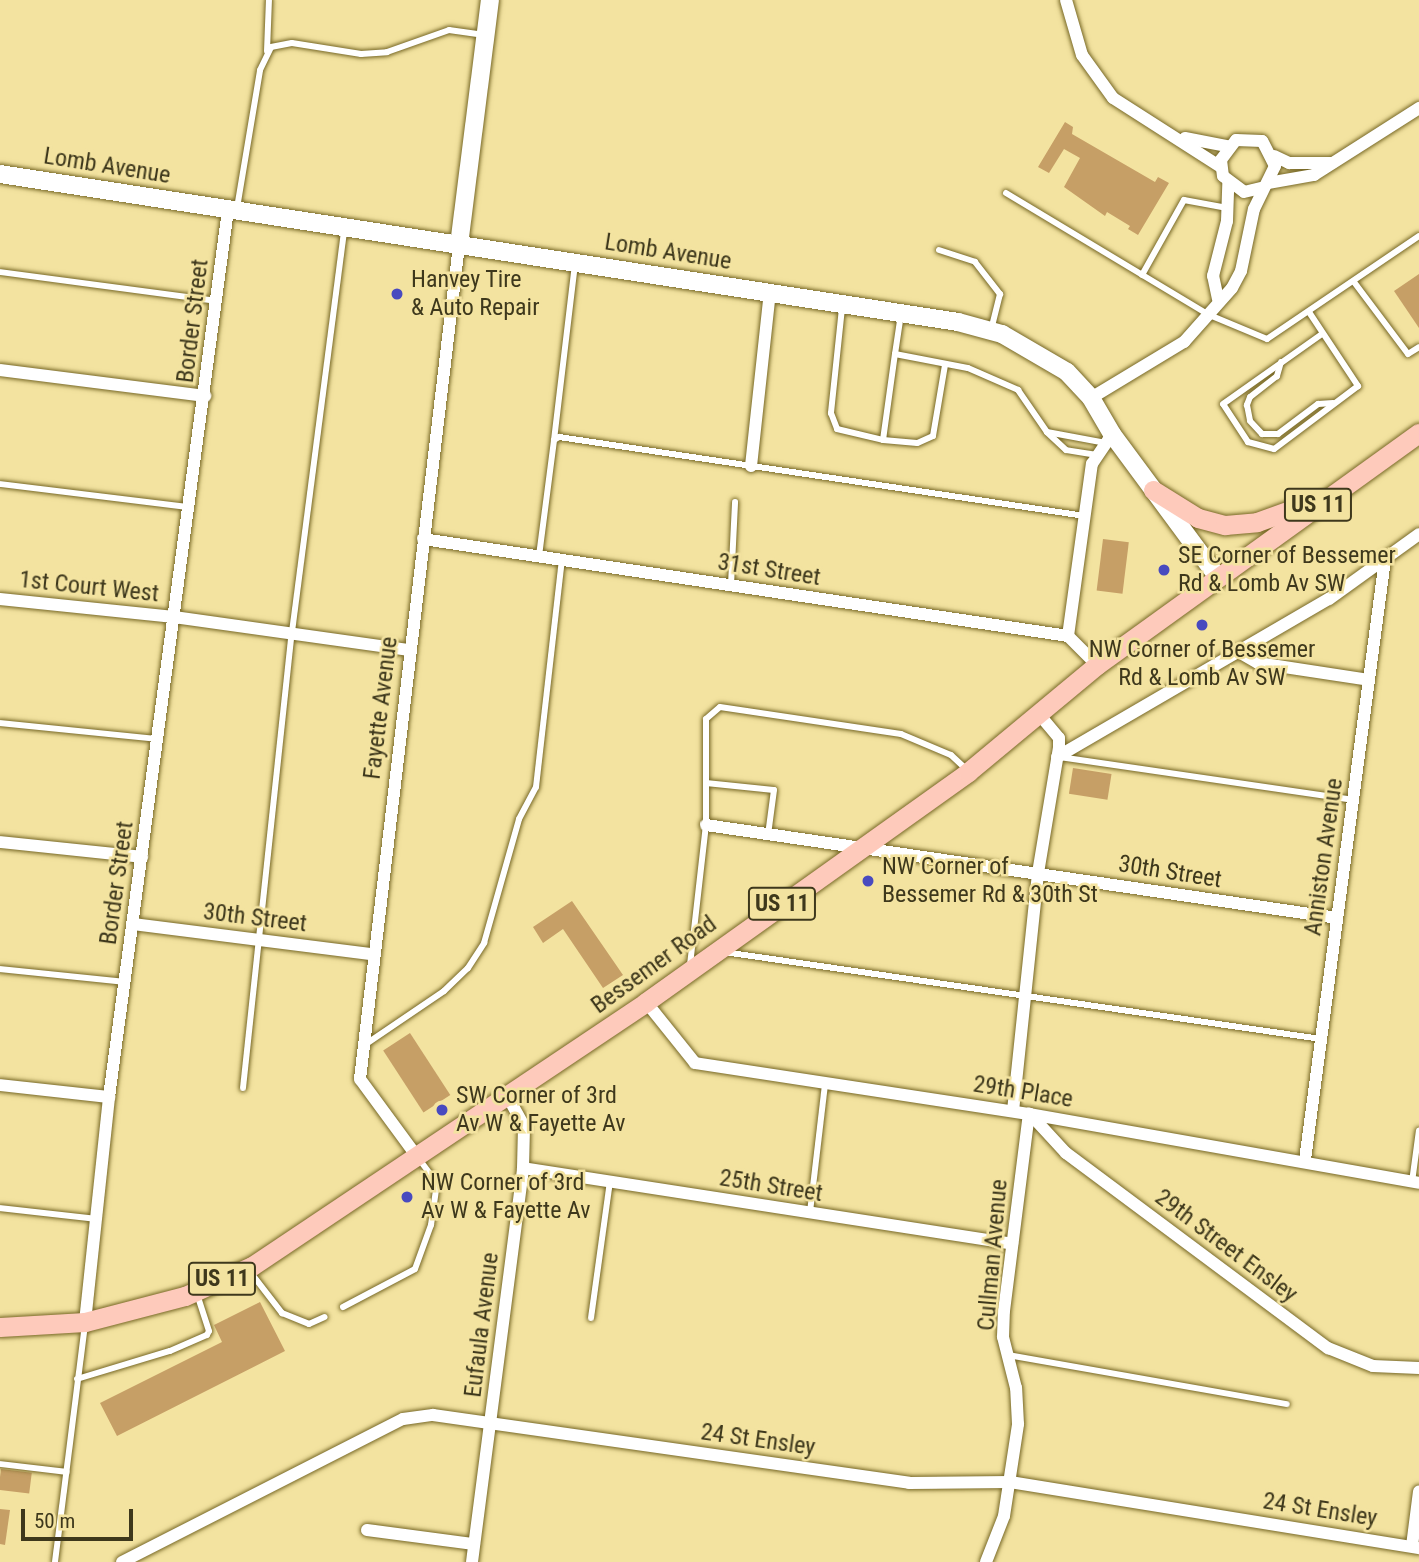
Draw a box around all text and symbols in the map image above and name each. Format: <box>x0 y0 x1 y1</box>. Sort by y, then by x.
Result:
street label: Lomb Avenue <box>42 142 172 190</box>
street label: Lomb Avenue <box>603 228 733 276</box>
street label: Border Street <box>171 257 215 385</box>
place label: Hanvey Tire & Auto Repair <box>411 266 539 322</box>
marker: Hanvey Tire & Auto Repair <box>389 286 405 302</box>
road number: US 11 <box>1283 485 1353 524</box>
place label: SE Corner of Bessemer Rd & Lomb Av SW <box>1178 542 1396 598</box>
street label: 31st Street <box>716 548 822 592</box>
marker: SE Corner of Bessemer Rd & Lomb Av SW <box>1156 562 1172 578</box>
street label: 1st Court West <box>18 565 160 609</box>
marker: NW Corner of Bessemer Rd & Lomb Av SW <box>1194 617 1210 633</box>
street label: Fayette Avenue <box>358 635 404 781</box>
place label: NW Corner of Bessemer Rd & Lomb Av SW <box>1089 636 1315 692</box>
street label: Anniston Avenue <box>1299 776 1349 938</box>
street label: Border Street <box>94 819 140 947</box>
street label: 30th Street <box>1116 850 1224 894</box>
place label: NW Corner of Bessemer Rd & 30th St <box>882 853 1098 909</box>
marker: NW Corner of Bessemer Rd & 30th St <box>860 873 876 889</box>
road number: US 11 <box>747 884 817 923</box>
street label: 30th Street <box>202 897 308 939</box>
street label: Bessemer Road <box>586 910 722 1020</box>
street label: 29th Place <box>971 1070 1075 1114</box>
place label: SW Corner of 3rd Av W & Fayette Av <box>456 1082 625 1138</box>
marker: SW Corner of 3rd Av W & Fayette Av <box>434 1102 450 1118</box>
street label: 25th Street <box>717 1164 825 1208</box>
place label: NW Corner of 3rd Av W & Fayette Av <box>421 1169 590 1225</box>
street label: Cullman Avenue <box>972 1178 1014 1332</box>
street label: 29th Street Ensley <box>1149 1183 1303 1309</box>
marker: NW Corner of 3rd Av W & Fayette Av <box>399 1189 415 1205</box>
street label: Eufaula Avenue <box>459 1251 505 1399</box>
road number: US 11 <box>187 1260 257 1298</box>
street label: 24 St Ensley <box>699 1418 817 1462</box>
street label: 24 St Ensley <box>1261 1487 1379 1533</box>
scale bar <box>24 1496 136 1540</box>
text: 50 m <box>34 1509 75 1533</box>

